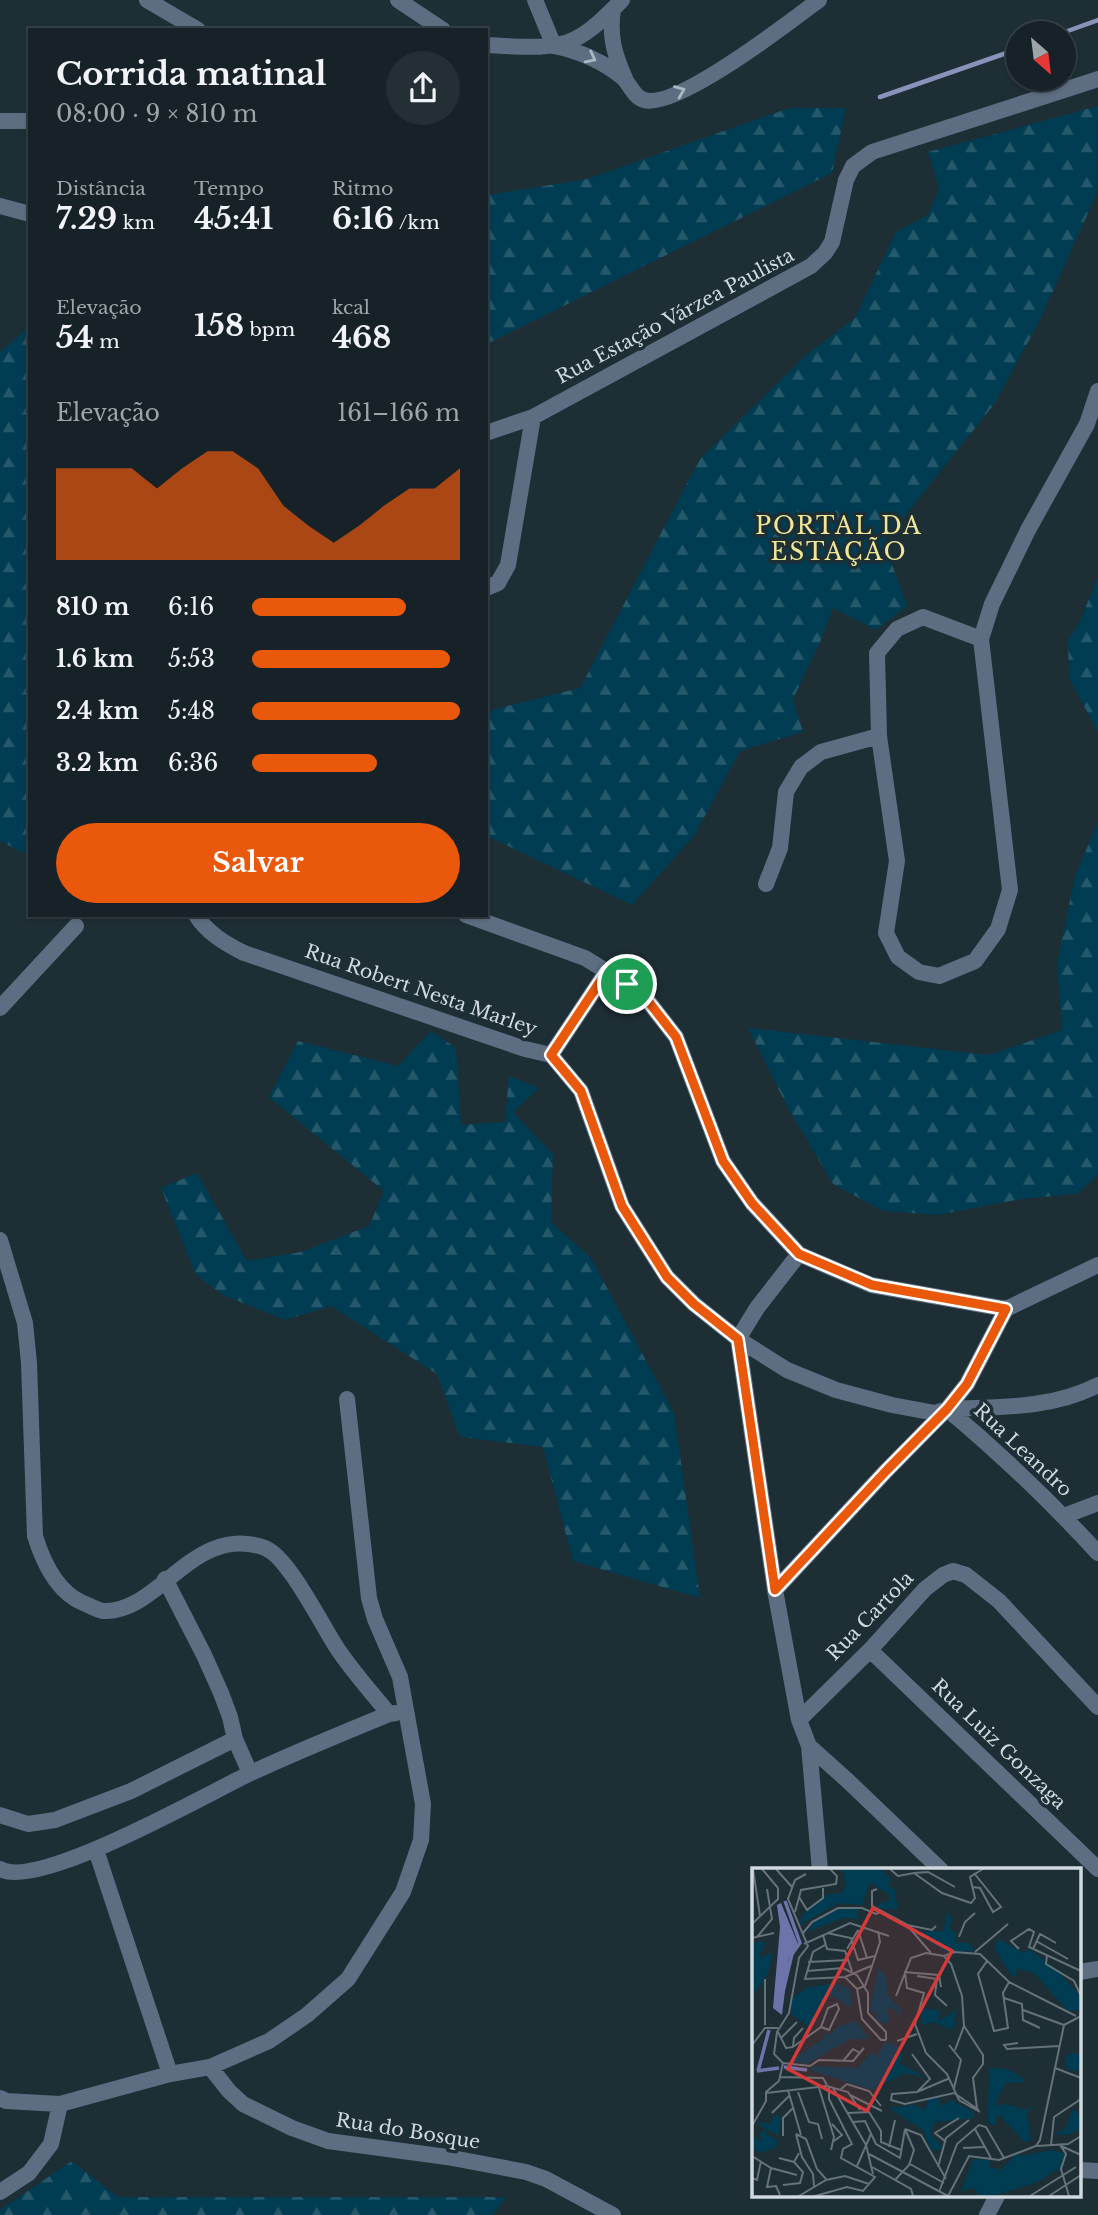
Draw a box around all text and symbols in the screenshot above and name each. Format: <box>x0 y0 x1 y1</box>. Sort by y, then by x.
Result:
north arrow <box>1006 21 1076 91</box>
map controls <box>1006 21 1076 91</box>
one-way arrow <box>584 50 597 63</box>
button: share <box>386 51 460 125</box>
text: Corrida matinal <box>56 54 327 94</box>
one-way arrow <box>674 85 686 99</box>
text: 08:00 · 9 × 810 m <box>56 100 257 128</box>
text: Distância <box>56 177 146 200</box>
text: Tempo <box>194 177 264 200</box>
text: Ritmo <box>332 177 393 200</box>
text: 7.29 <box>56 200 117 237</box>
text: 45:41 <box>194 200 273 237</box>
text: 6:16 <box>332 200 394 237</box>
text: km <box>117 211 155 234</box>
text: /km <box>394 211 440 234</box>
street label: Rua Estação Várzea Paulista <box>552 243 798 389</box>
text: Elevação <box>56 296 142 319</box>
text: kcal <box>332 296 370 319</box>
text: 158 <box>194 307 244 344</box>
text: bpm <box>244 318 295 341</box>
text: 54 <box>56 319 94 356</box>
text: 468 <box>332 319 391 356</box>
text: m <box>94 330 120 353</box>
text: Elevação <box>56 399 160 427</box>
text: 161–166 m <box>337 399 460 427</box>
district label: PORTAL DA ESTAÇÃO <box>755 512 923 566</box>
text: 810 m <box>56 593 130 621</box>
text: 6:16 <box>168 593 214 621</box>
text: 1.6 km <box>56 645 134 673</box>
text: 5:53 <box>168 645 215 673</box>
text: 2.4 km <box>56 697 139 725</box>
text: 5:48 <box>168 697 215 725</box>
text: 3.2 km <box>56 749 138 777</box>
text: 6:36 <box>168 749 218 777</box>
button: Salvar <box>56 823 460 903</box>
street label: Rua Robert Nesta Marley <box>302 939 540 1041</box>
pin <box>597 954 657 1014</box>
icon: arrive <box>608 965 646 1003</box>
street label: Rua Leandro <box>969 1399 1077 1501</box>
street label: Rua Cartola <box>822 1566 918 1665</box>
street label: Rua Luiz Gonzaga <box>927 1674 1071 1814</box>
inset map <box>752 1868 1080 2198</box>
street label: Rua do Bosque <box>334 2108 482 2154</box>

